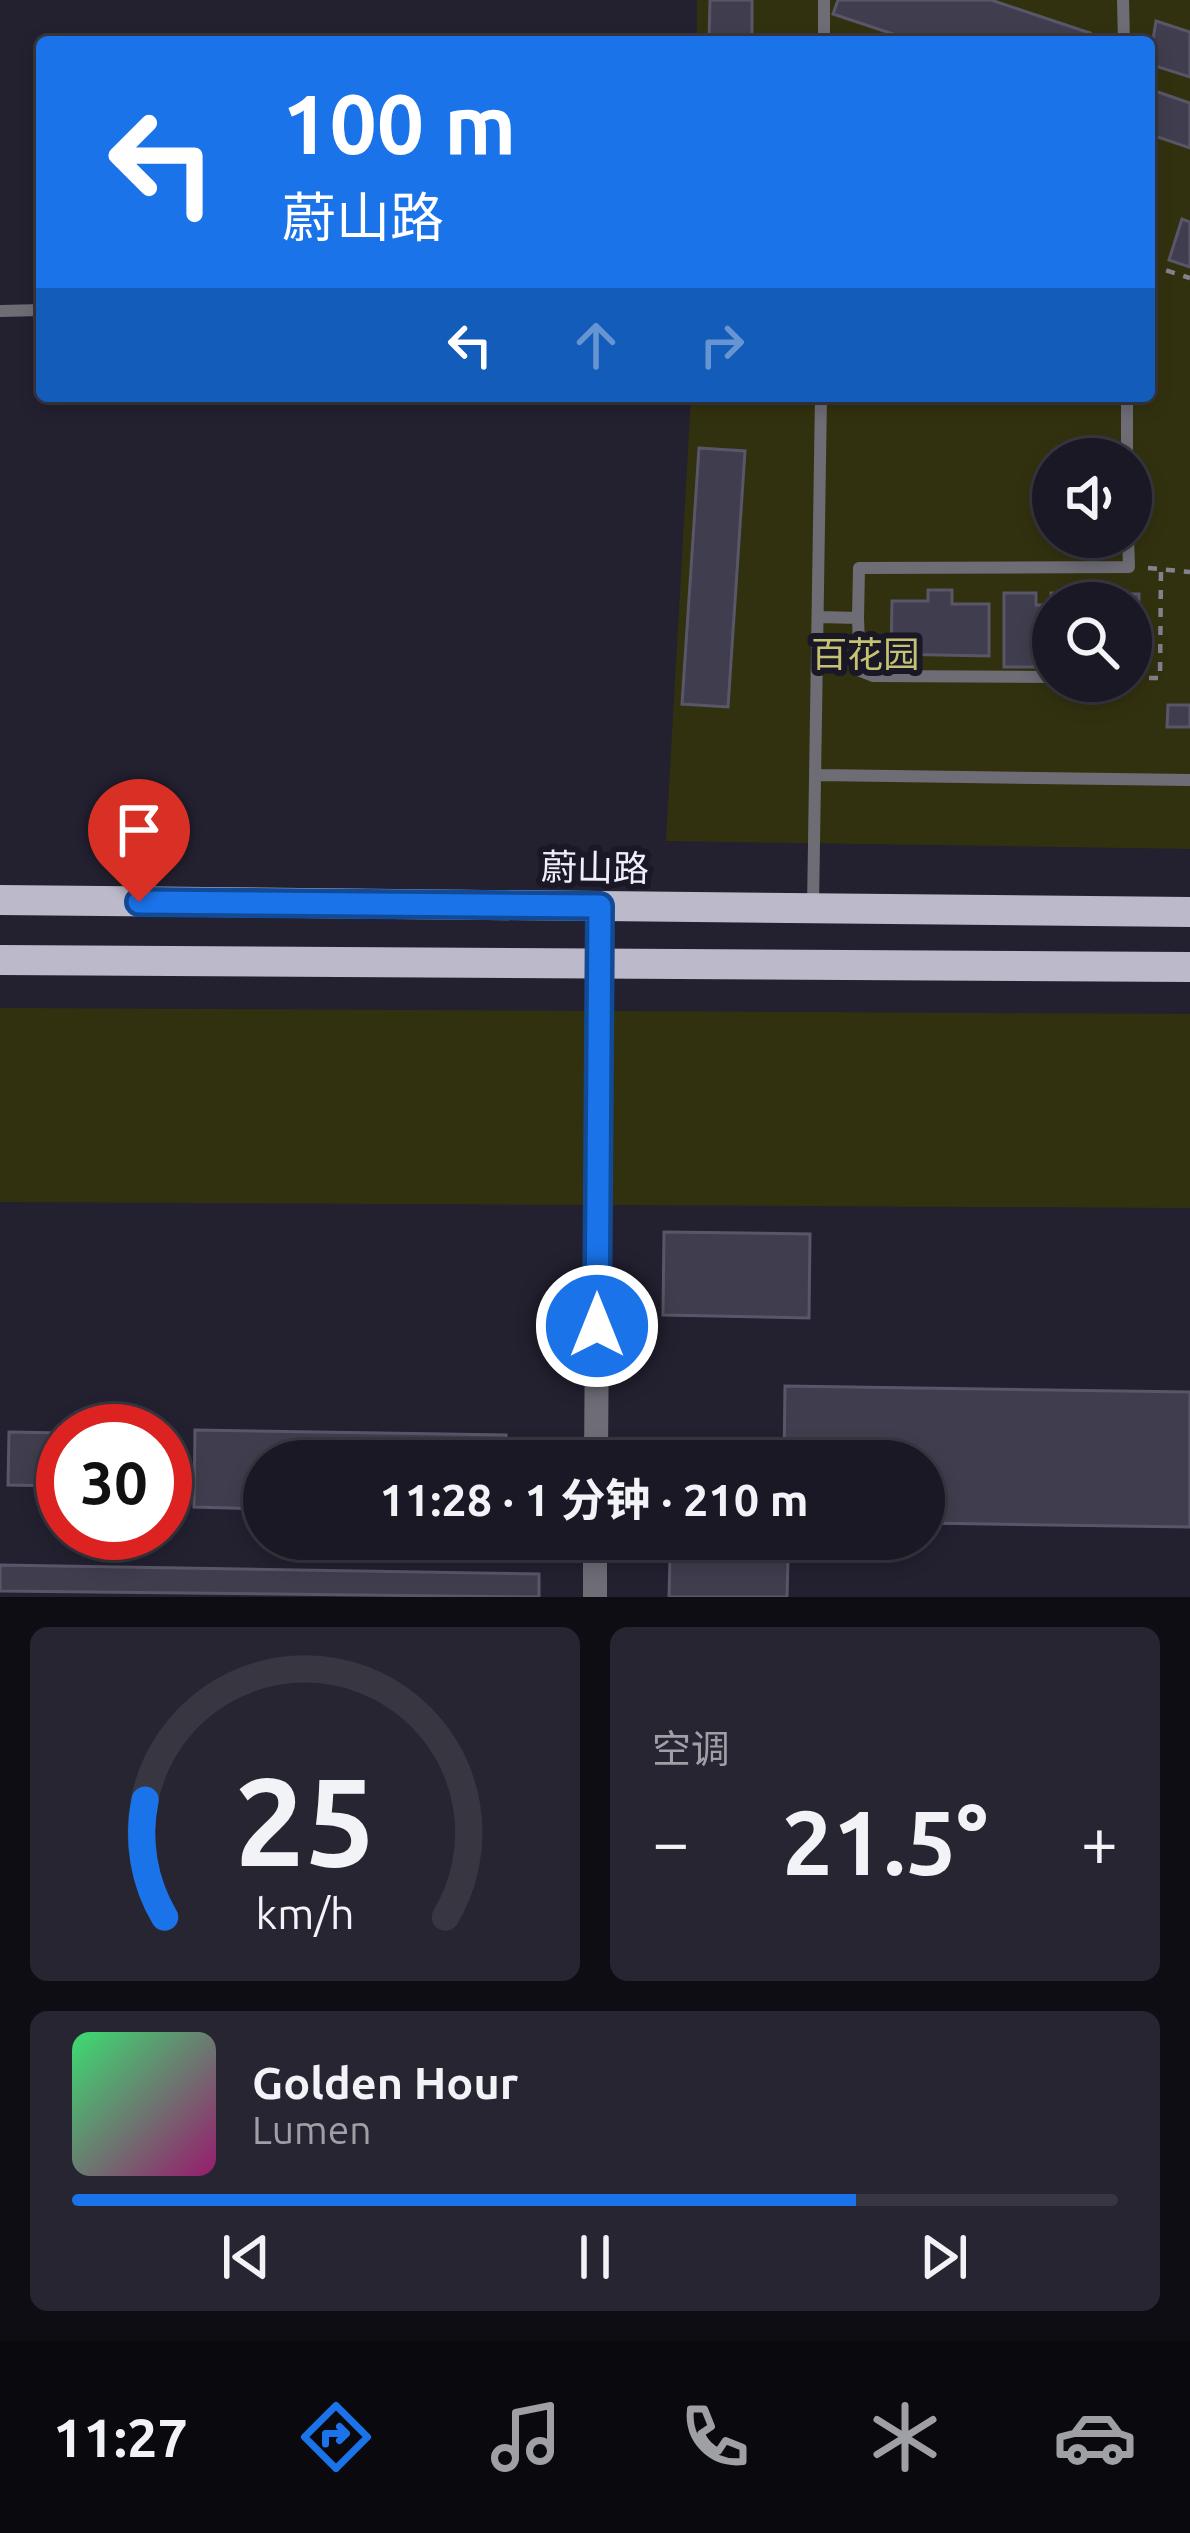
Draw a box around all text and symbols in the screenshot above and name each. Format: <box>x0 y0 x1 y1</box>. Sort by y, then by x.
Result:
text: 100 m <box>282 76 516 170</box>
icon: left <box>84 84 240 240</box>
text: 蔚山路 <box>282 187 444 247</box>
icon: left <box>437 312 503 378</box>
icon: ahead <box>563 312 629 378</box>
icon: right <box>689 312 755 378</box>
map controls <box>1032 438 1152 702</box>
button: sound <box>1032 438 1152 558</box>
button: search <box>1032 582 1152 702</box>
park label: 百花园 <box>811 633 919 674</box>
pin <box>88 779 190 902</box>
icon: arrive <box>106 797 172 863</box>
street label: 蔚山路 <box>541 846 649 888</box>
position arrow <box>534 1263 660 1389</box>
speed limit sign: 30 <box>36 1404 192 1560</box>
text: 11:28 · 1 分钟 · 210 m <box>379 1474 809 1525</box>
text: 空调 <box>652 1727 730 1770</box>
text: 25 <box>235 1750 375 1890</box>
text: 21.5° <box>782 1791 988 1892</box>
text: − <box>652 1804 689 1878</box>
text: + <box>1081 1804 1118 1878</box>
text: km/h <box>255 1889 355 1937</box>
text: Golden Hour <box>252 2057 518 2108</box>
text: Lumen <box>252 2108 372 2151</box>
icon: previous <box>213 2224 279 2290</box>
icon: pause <box>562 2224 628 2290</box>
icon: next <box>911 2224 977 2290</box>
icon: directions <box>294 2395 378 2479</box>
icon: music <box>484 2395 568 2479</box>
icon: phone <box>673 2395 757 2479</box>
icon: climate <box>863 2395 947 2479</box>
icon: car <box>1053 2395 1137 2479</box>
text: 11:27 <box>53 2407 188 2467</box>

